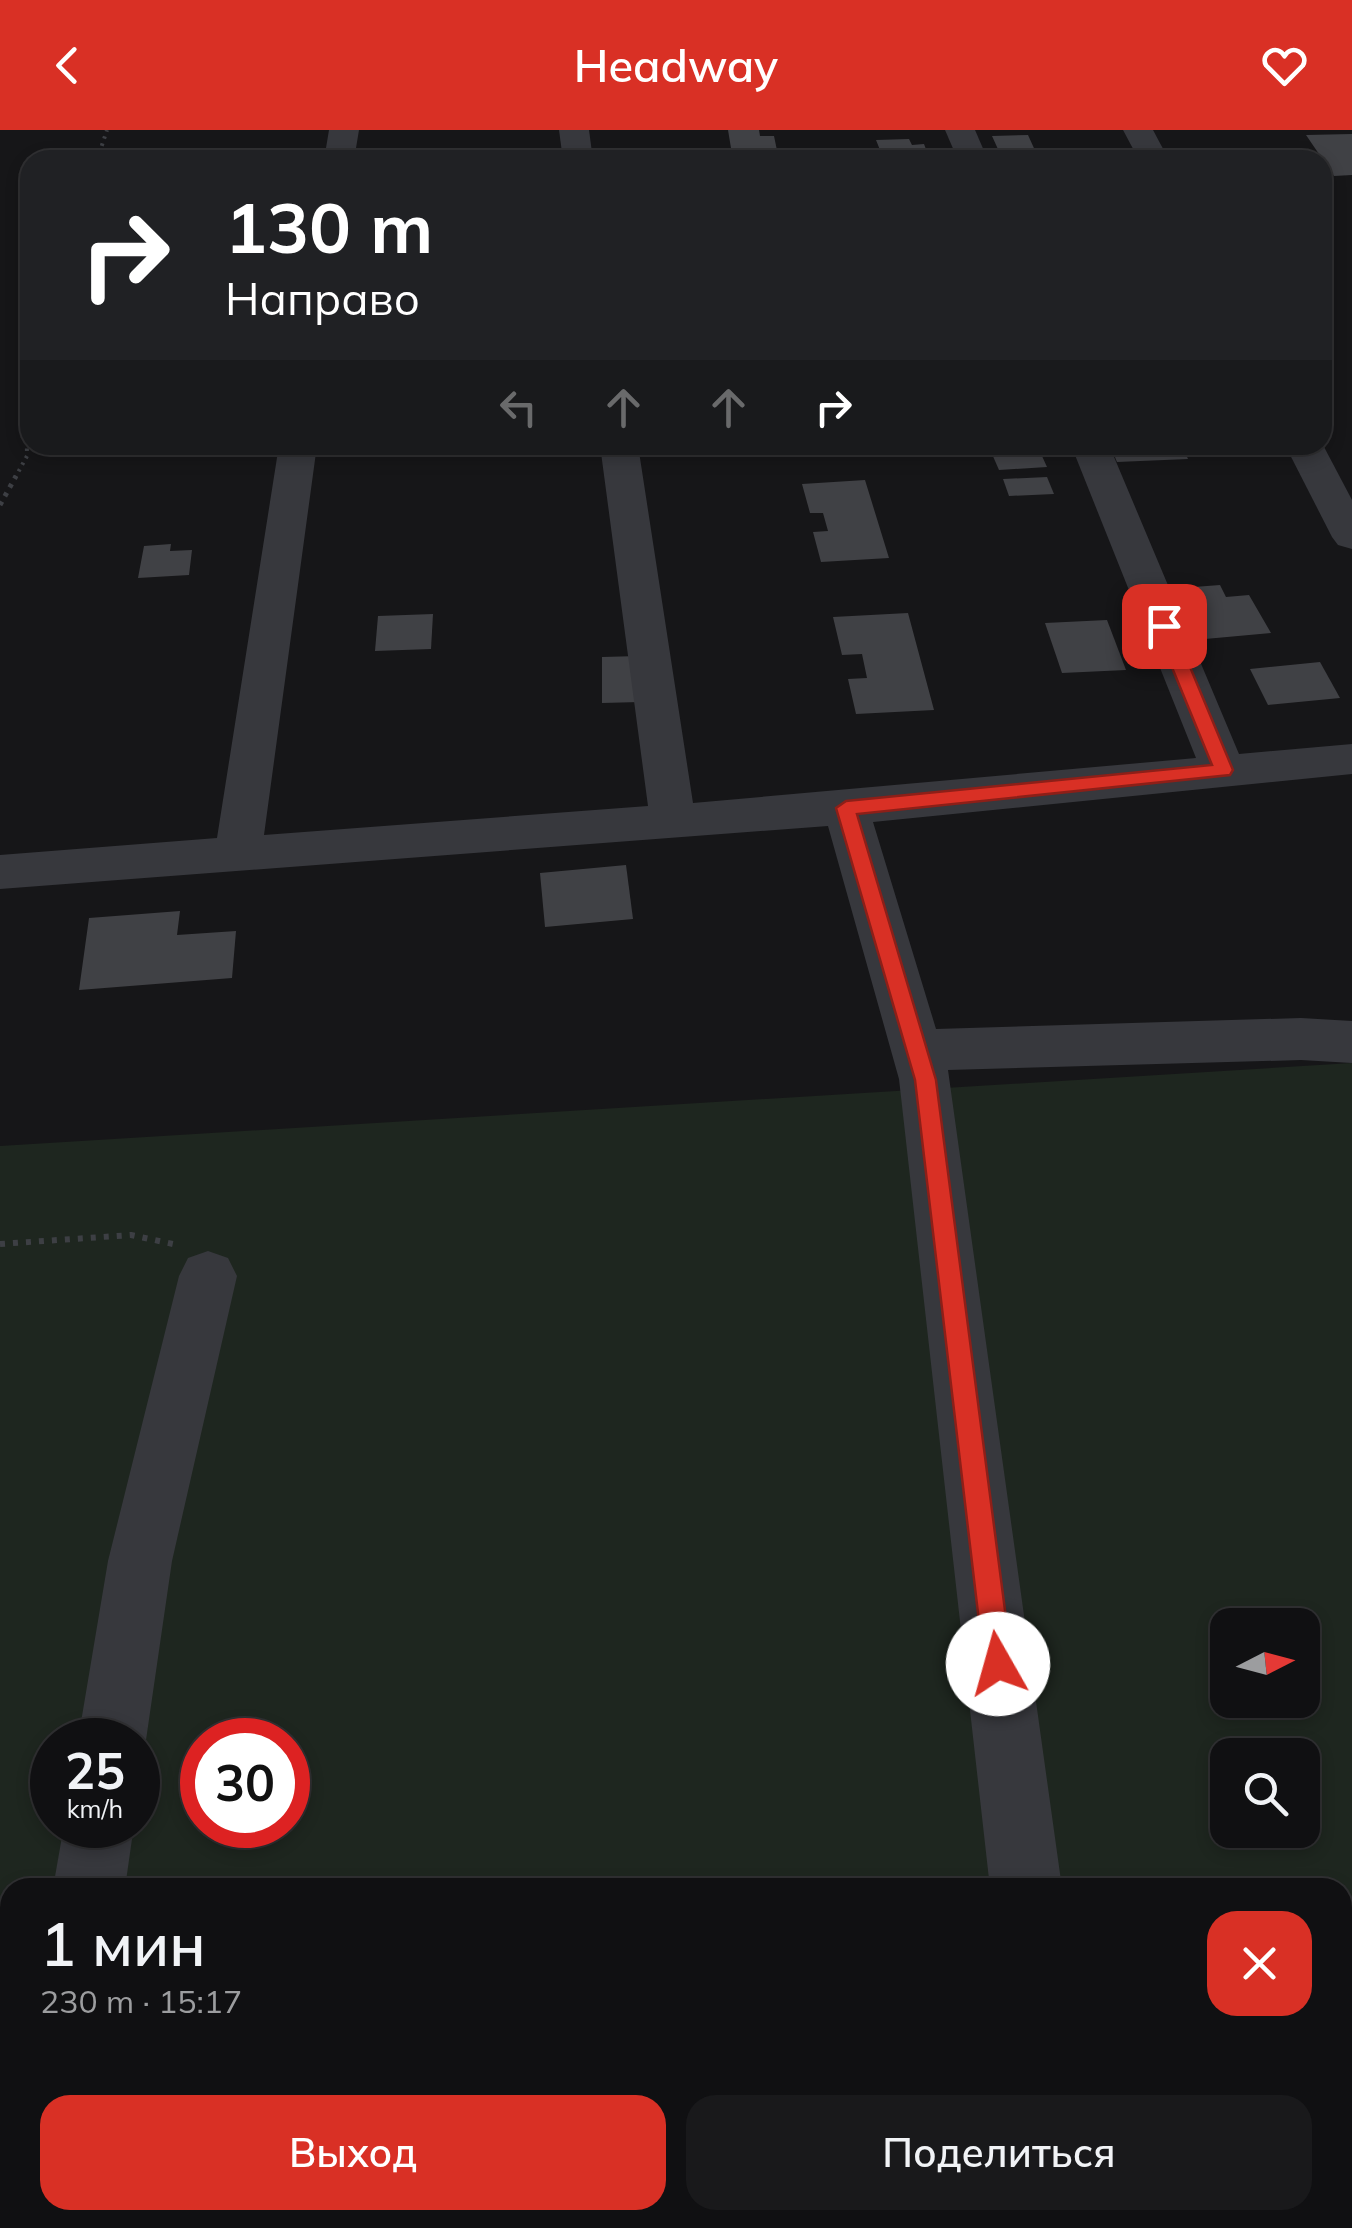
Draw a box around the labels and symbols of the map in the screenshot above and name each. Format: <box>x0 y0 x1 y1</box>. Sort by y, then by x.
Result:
pin <box>1122 584 1207 669</box>
north arrow <box>1210 1608 1320 1718</box>
position arrow <box>946 1612 1050 1716</box>
speed limit sign: 30 <box>180 1718 310 1848</box>

